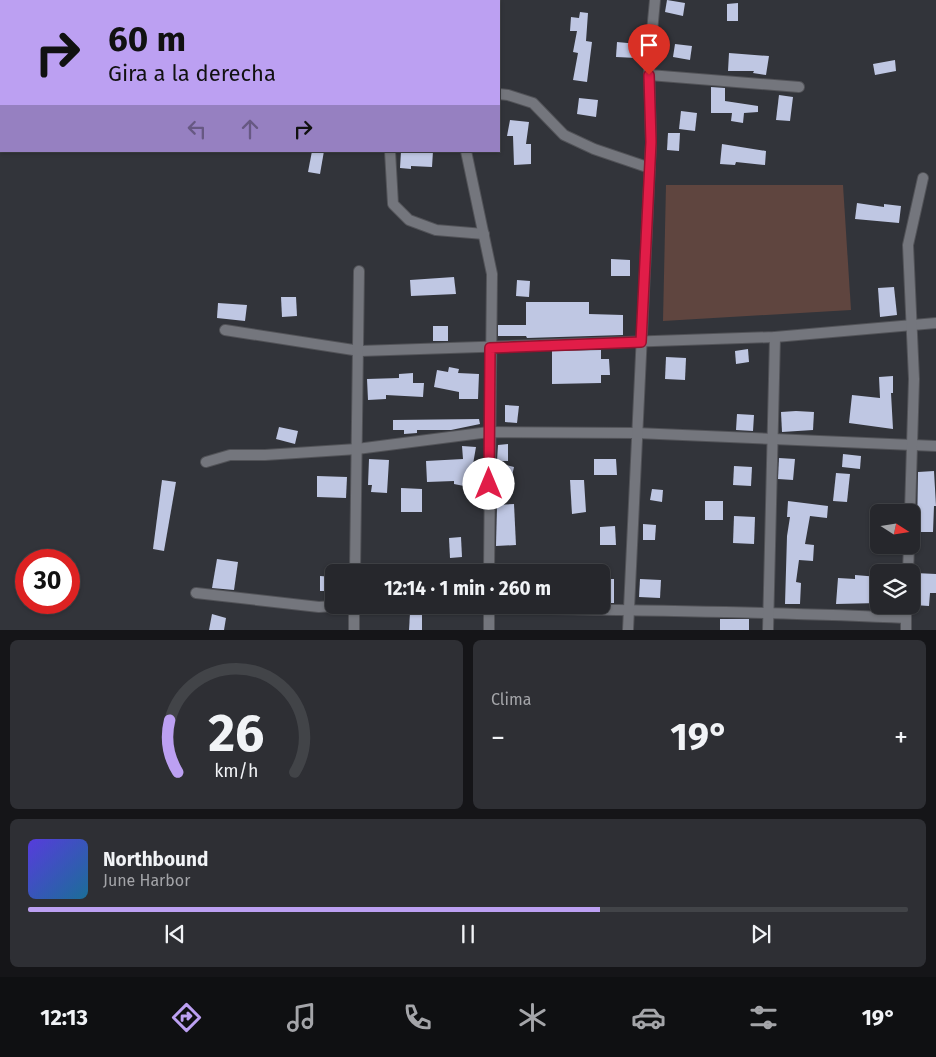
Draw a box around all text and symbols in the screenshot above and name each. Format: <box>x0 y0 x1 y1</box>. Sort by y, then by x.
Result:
text: 60 m <box>108 18 186 60</box>
icon: right <box>25 20 90 85</box>
pin <box>628 24 670 75</box>
icon: arrive <box>635 31 663 59</box>
text: Gira a la derecha <box>108 60 276 87</box>
icon: left <box>183 115 211 143</box>
icon: ahead <box>236 115 264 143</box>
icon: right <box>289 115 317 143</box>
position arrow <box>462 457 514 509</box>
north arrow <box>870 504 920 554</box>
map controls <box>870 504 920 614</box>
speed limit sign: 30 <box>15 549 80 614</box>
button: layers <box>870 564 920 614</box>
text: 12:14 · 1 min · 260 m <box>384 577 551 600</box>
text: Clima <box>491 690 531 709</box>
text: 26 <box>208 702 265 765</box>
text: 19° <box>670 714 729 760</box>
text: − <box>491 721 505 754</box>
text: + <box>894 721 908 754</box>
text: km/h <box>214 760 259 782</box>
text: Northbound <box>103 848 208 871</box>
text: June Harbor <box>103 871 190 890</box>
icon: previous <box>161 920 189 948</box>
icon: pause <box>454 920 482 948</box>
icon: next <box>747 920 775 948</box>
icon: directions <box>169 1000 204 1035</box>
icon: music <box>284 1000 319 1035</box>
icon: phone <box>400 1000 435 1035</box>
icon: climate <box>515 1000 550 1035</box>
icon: car <box>631 1000 666 1035</box>
icon: filters <box>746 1000 781 1035</box>
text: 12:13 <box>40 1004 88 1031</box>
text: 19° <box>862 1004 896 1031</box>

